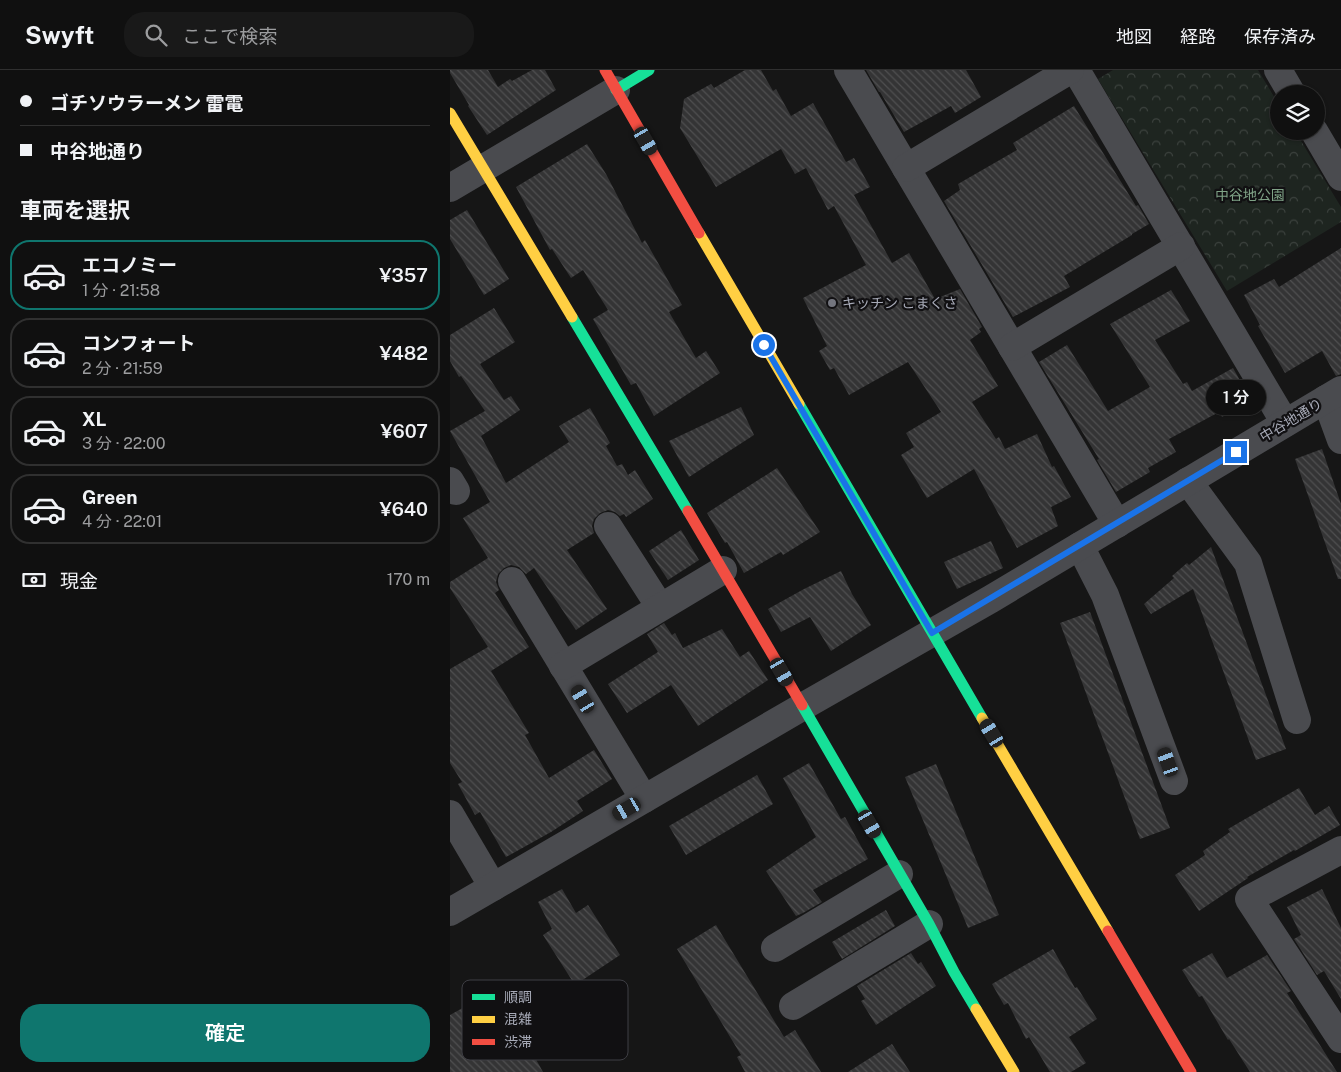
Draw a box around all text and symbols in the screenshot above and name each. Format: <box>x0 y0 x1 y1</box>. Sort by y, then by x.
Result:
search box <box>124 12 474 57</box>
text: Swyft <box>25 21 94 49</box>
icon: search <box>142 21 170 49</box>
text: ここで検索 <box>182 25 277 47</box>
text: 地図 <box>1116 26 1152 47</box>
text: 経路 <box>1180 26 1216 47</box>
text: 保存済み <box>1244 26 1316 47</box>
map controls <box>1270 85 1325 140</box>
button: layers <box>1270 85 1325 140</box>
text: ゴチソウラーメン 雷電 <box>50 92 244 114</box>
car <box>632 124 659 158</box>
text: 中谷地通り <box>50 140 145 162</box>
park label: 中谷地公園 <box>1215 187 1285 203</box>
text: 車両を選択 <box>20 197 130 223</box>
icon: car <box>22 253 67 298</box>
text: エコノミー <box>82 254 177 276</box>
text: ¥357 <box>379 264 428 286</box>
text: 1 分 · 21:58 <box>82 281 160 300</box>
place label: キッチン こまくさ <box>842 295 957 311</box>
marker: キッチン こまくさ <box>826 297 838 309</box>
icon: car <box>22 331 67 376</box>
text: コンフォート <box>82 332 195 354</box>
route start <box>753 334 775 356</box>
text: ¥482 <box>379 342 428 364</box>
text: 2 分 · 21:59 <box>82 359 163 378</box>
callout: 1 分 <box>1206 380 1266 414</box>
text: 1 分 <box>1223 388 1249 407</box>
street label: 中谷地通り <box>1257 395 1325 445</box>
text: XL <box>82 408 107 430</box>
icon: car <box>22 409 67 454</box>
text: ¥607 <box>380 420 428 442</box>
text: 3 分 · 22:00 <box>82 434 165 453</box>
route end <box>1225 441 1247 463</box>
text: Green <box>82 486 137 508</box>
icon: car <box>22 487 67 532</box>
text: ¥640 <box>380 498 428 520</box>
text: 4 分 · 22:01 <box>82 512 162 531</box>
icon: cash <box>20 566 48 594</box>
text: 現金 <box>60 570 98 592</box>
text: 170 m <box>387 570 430 589</box>
car <box>768 655 795 689</box>
car <box>568 682 597 716</box>
car <box>977 716 1006 750</box>
car <box>1155 745 1180 779</box>
car <box>610 795 643 823</box>
car <box>856 807 883 841</box>
legend <box>462 980 628 1060</box>
text: 順調 <box>504 989 532 1005</box>
button: 確定 <box>20 1004 430 1062</box>
text: 混雑 <box>504 1011 532 1027</box>
text: 渋滞 <box>504 1034 532 1050</box>

